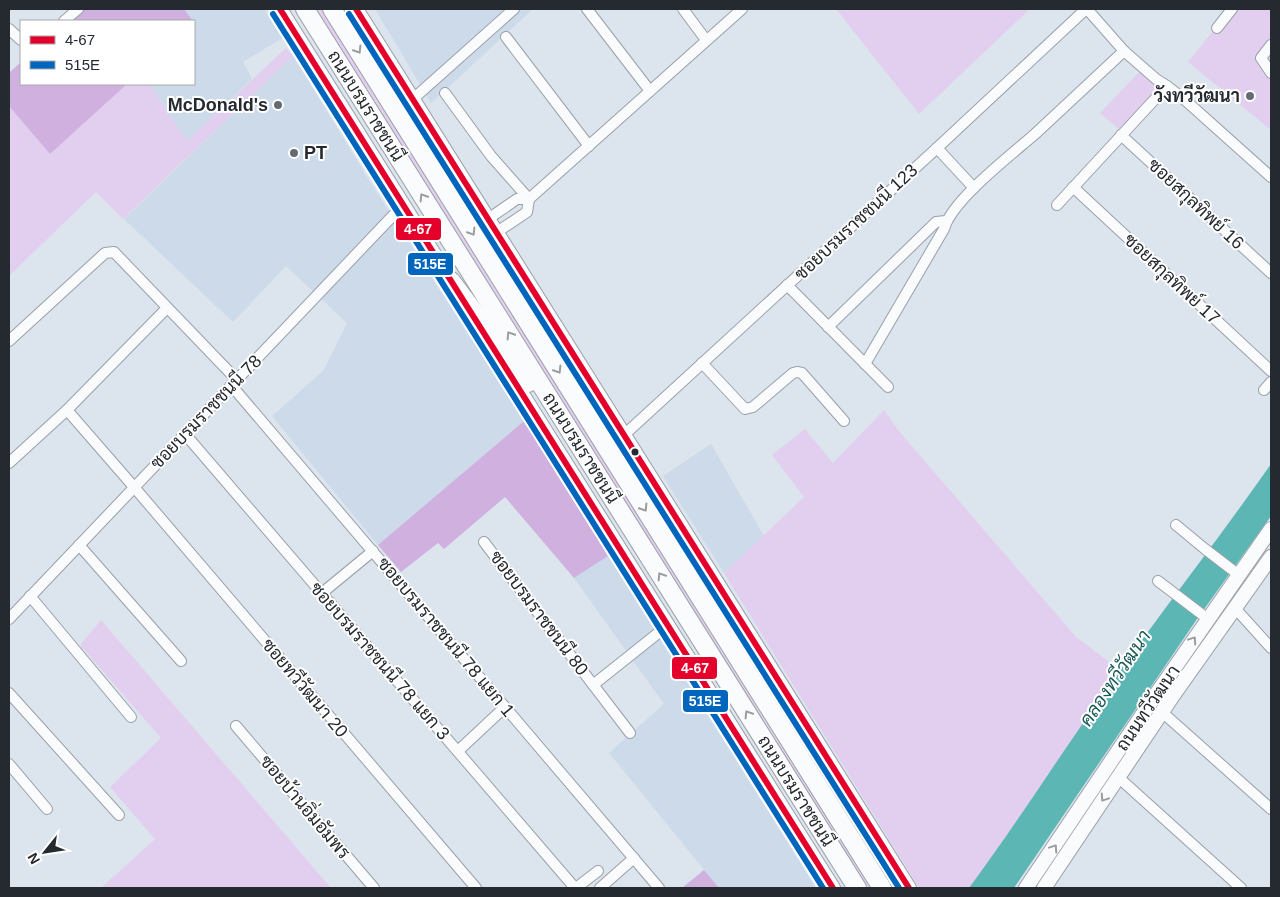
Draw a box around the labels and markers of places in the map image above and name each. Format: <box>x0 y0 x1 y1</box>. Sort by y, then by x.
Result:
place label: วังทวีวัฒนา <box>1154 83 1240 106</box>
marker: วังทวีวัฒนา <box>1244 90 1256 102</box>
place label: McDonald's <box>168 95 268 115</box>
marker: McDonald's <box>272 99 284 111</box>
place label: PT <box>304 143 327 163</box>
marker: PT <box>288 147 300 159</box>
unlabelled marker <box>630 447 640 457</box>

